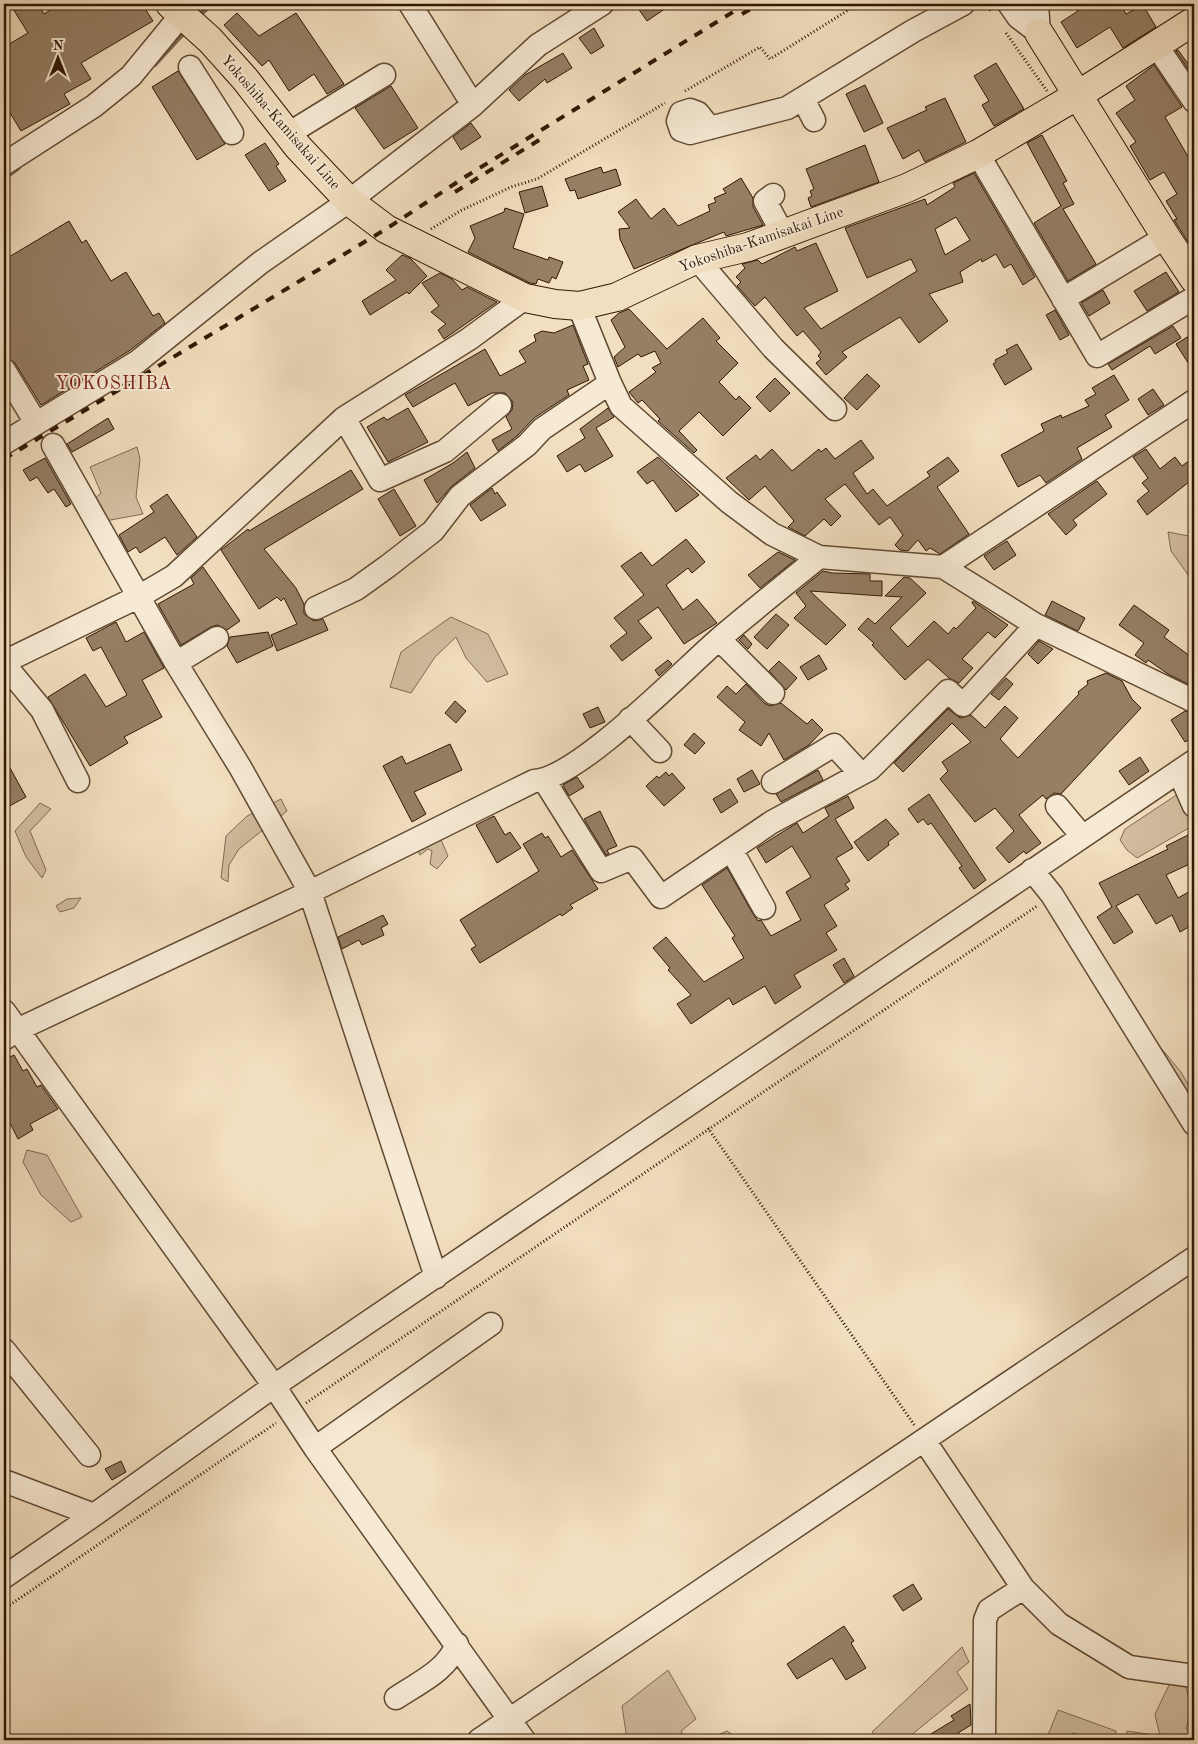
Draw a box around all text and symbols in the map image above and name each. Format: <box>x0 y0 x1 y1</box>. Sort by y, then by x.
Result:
north arrow <box>32 32 82 82</box>
text: N <box>53 39 64 53</box>
street label: Yokoshiba-Kamisakai Line <box>217 53 342 193</box>
street label: Yokoshiba-Kamisakai Line <box>677 205 846 276</box>
district label: YOKOSHIBA <box>55 375 173 393</box>

